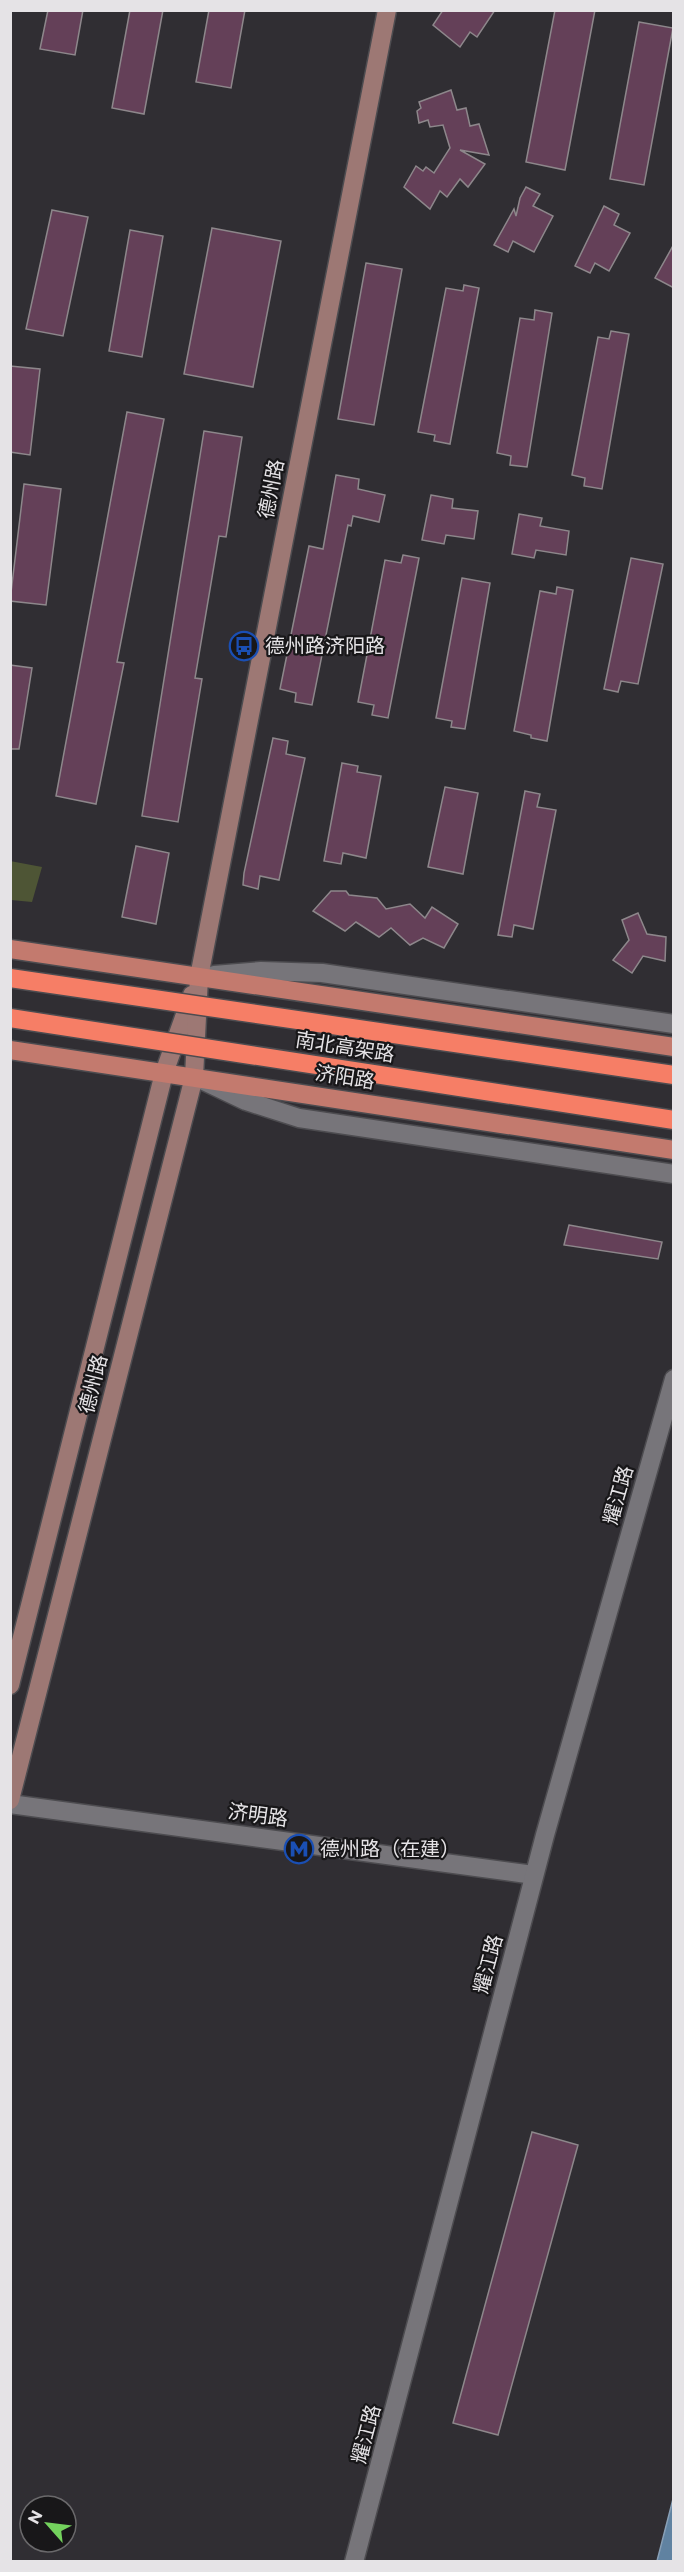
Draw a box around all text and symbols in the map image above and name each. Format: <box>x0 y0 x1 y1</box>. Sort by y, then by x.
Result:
street label: 德州路 <box>253 457 289 521</box>
bus stop icon: 德州路济阳路 <box>228 630 260 662</box>
place label: 德州路济阳路 <box>265 634 385 658</box>
street label: 南北高架路 <box>294 1027 396 1067</box>
street label: 济阳路 <box>313 1060 377 1094</box>
street label: 德州路 <box>74 1352 112 1416</box>
street label: 耀江路 <box>598 1463 638 1527</box>
street label: 济明路 <box>227 1799 289 1831</box>
metro station icon: 德州路（在建） <box>283 1833 315 1865</box>
place label: 德州路（在建） <box>320 1837 460 1861</box>
street label: 耀江路 <box>469 1932 507 1996</box>
street label: 耀江路 <box>347 2402 385 2466</box>
north arrow <box>18 2494 78 2554</box>
text: N <box>24 2507 47 2527</box>

